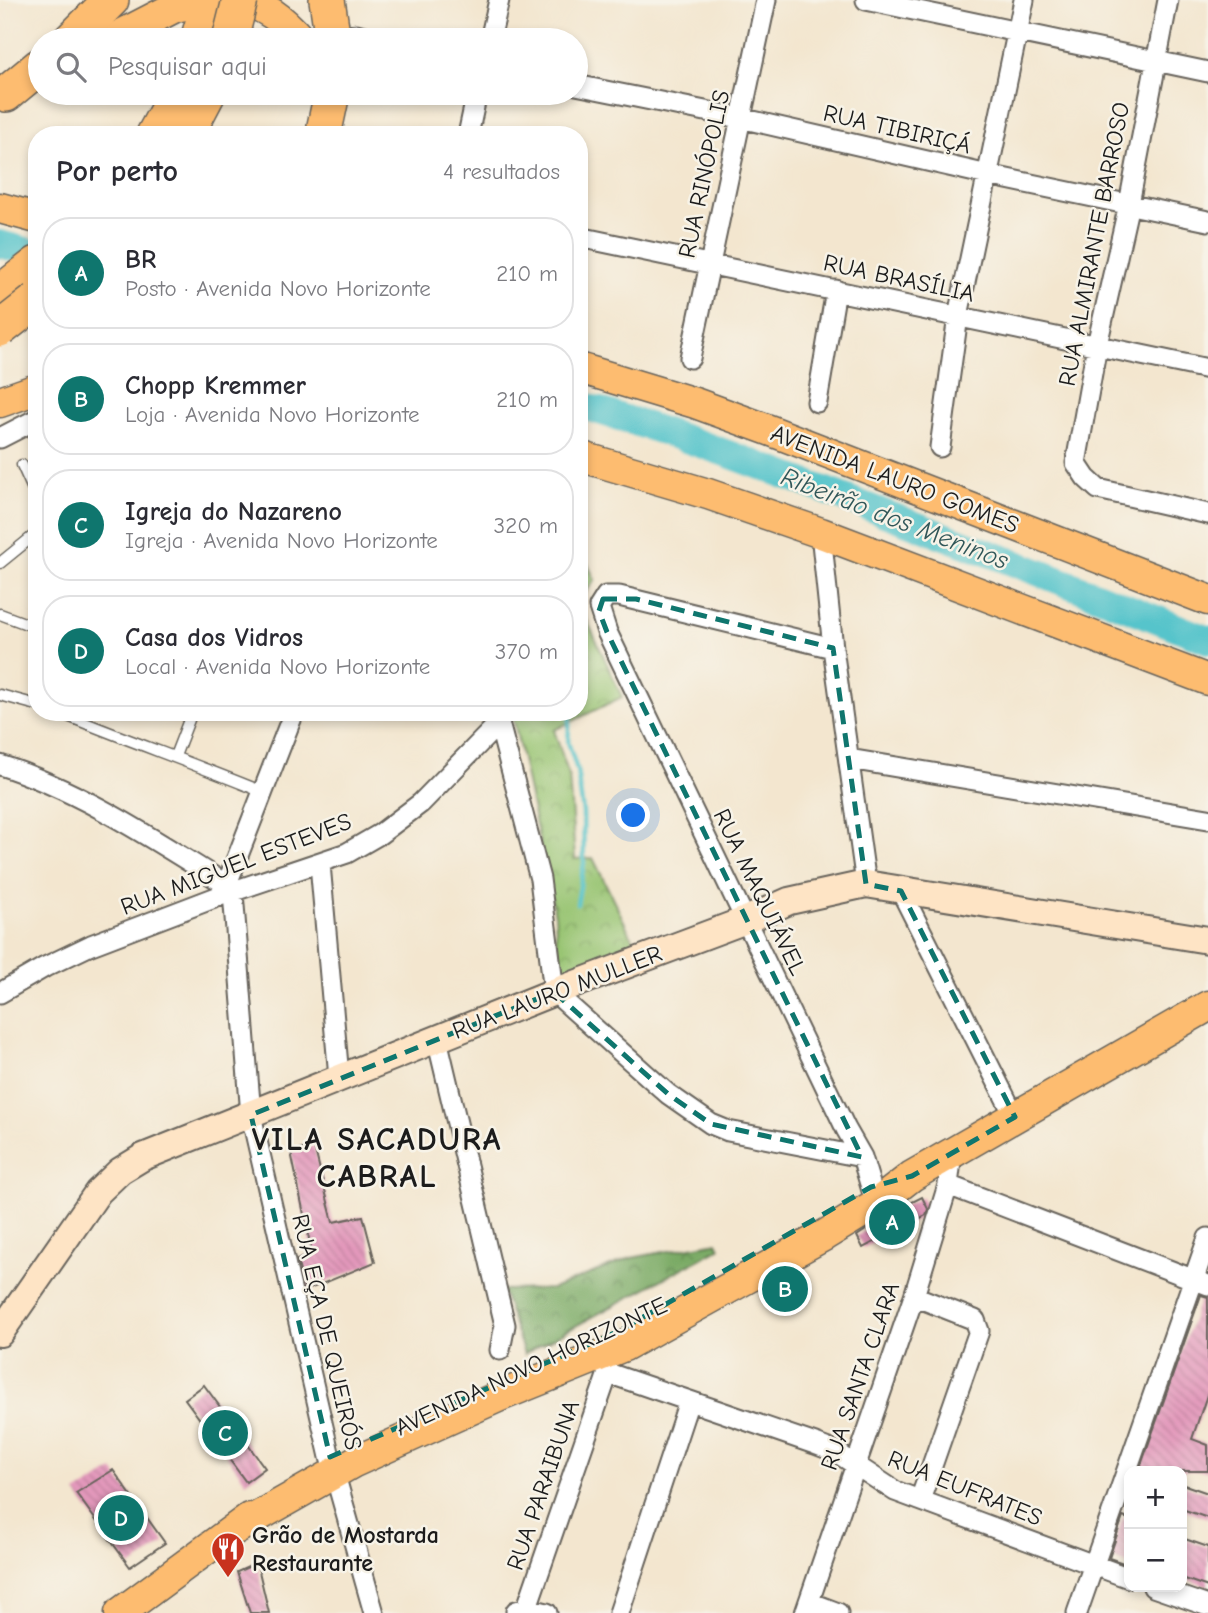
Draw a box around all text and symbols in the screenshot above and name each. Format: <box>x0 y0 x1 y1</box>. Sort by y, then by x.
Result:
search box <box>28 28 588 105</box>
icon: search <box>52 48 90 86</box>
text: Pesquisar aqui <box>108 52 267 82</box>
street label: RUA RINÓPOLIS <box>673 87 735 261</box>
street label: RUA TIBIRIÇÁ <box>821 98 973 160</box>
street label: RUA ALMIRANTE BARROSO <box>1053 100 1135 388</box>
text: Por perto <box>56 154 178 189</box>
text: 4 resultados <box>443 158 560 185</box>
text: BR <box>125 245 156 275</box>
street label: RUA BRASÍLIA <box>821 248 977 308</box>
text: A <box>75 260 87 287</box>
text: 210 m <box>496 260 558 287</box>
text: Posto · Avenida Novo Horizonte <box>125 275 431 302</box>
text: Chopp Kremmer <box>125 371 306 401</box>
text: B <box>74 386 88 413</box>
text: 210 m <box>496 386 558 413</box>
text: Loja · Avenida Novo Horizonte <box>125 401 420 428</box>
street label: AVENIDA LAURO GOMES <box>767 419 1023 539</box>
water label: Ribeirão dos Meninos <box>777 462 1013 576</box>
text: Igreja do Nazareno <box>125 497 342 527</box>
text: C <box>74 512 88 539</box>
text: 320 m <box>494 512 558 539</box>
text: Igreja · Avenida Novo Horizonte <box>125 527 438 554</box>
text: Casa dos Vidros <box>125 623 303 653</box>
text: D <box>74 638 88 665</box>
text: 370 m <box>495 638 558 665</box>
text: Local · Avenida Novo Horizonte <box>125 653 430 680</box>
your location <box>616 798 650 832</box>
street label: RUA MAQUIÁVEL <box>708 804 812 980</box>
street label: RUA MIGUEL ESTEVES <box>117 807 355 921</box>
street label: RUA LAURO MULLER <box>448 939 666 1045</box>
district label: VILA SACADURA CABRAL <box>252 1121 502 1195</box>
pin: A <box>869 1196 915 1248</box>
street label: RUA EÇA DE QUEIRÓS <box>286 1211 368 1453</box>
pin: B <box>762 1263 808 1315</box>
street label: RUA SANTA CLARA <box>815 1278 905 1474</box>
street label: AVENIDA NOVO HORIZONTE <box>391 1291 671 1441</box>
street label: RUA PARAIBUNA <box>501 1396 585 1574</box>
pin: C <box>202 1407 248 1459</box>
street label: RUA EUFRATES <box>884 1444 1046 1532</box>
map controls <box>1124 1466 1187 1592</box>
button: + <box>1124 1466 1187 1529</box>
pin: D <box>98 1492 144 1544</box>
place label: Grão de Mostarda Restaurante <box>252 1521 439 1577</box>
button: − <box>1124 1529 1187 1592</box>
restaurant icon: Grão de Mostarda Restaurante <box>209 1530 247 1579</box>

